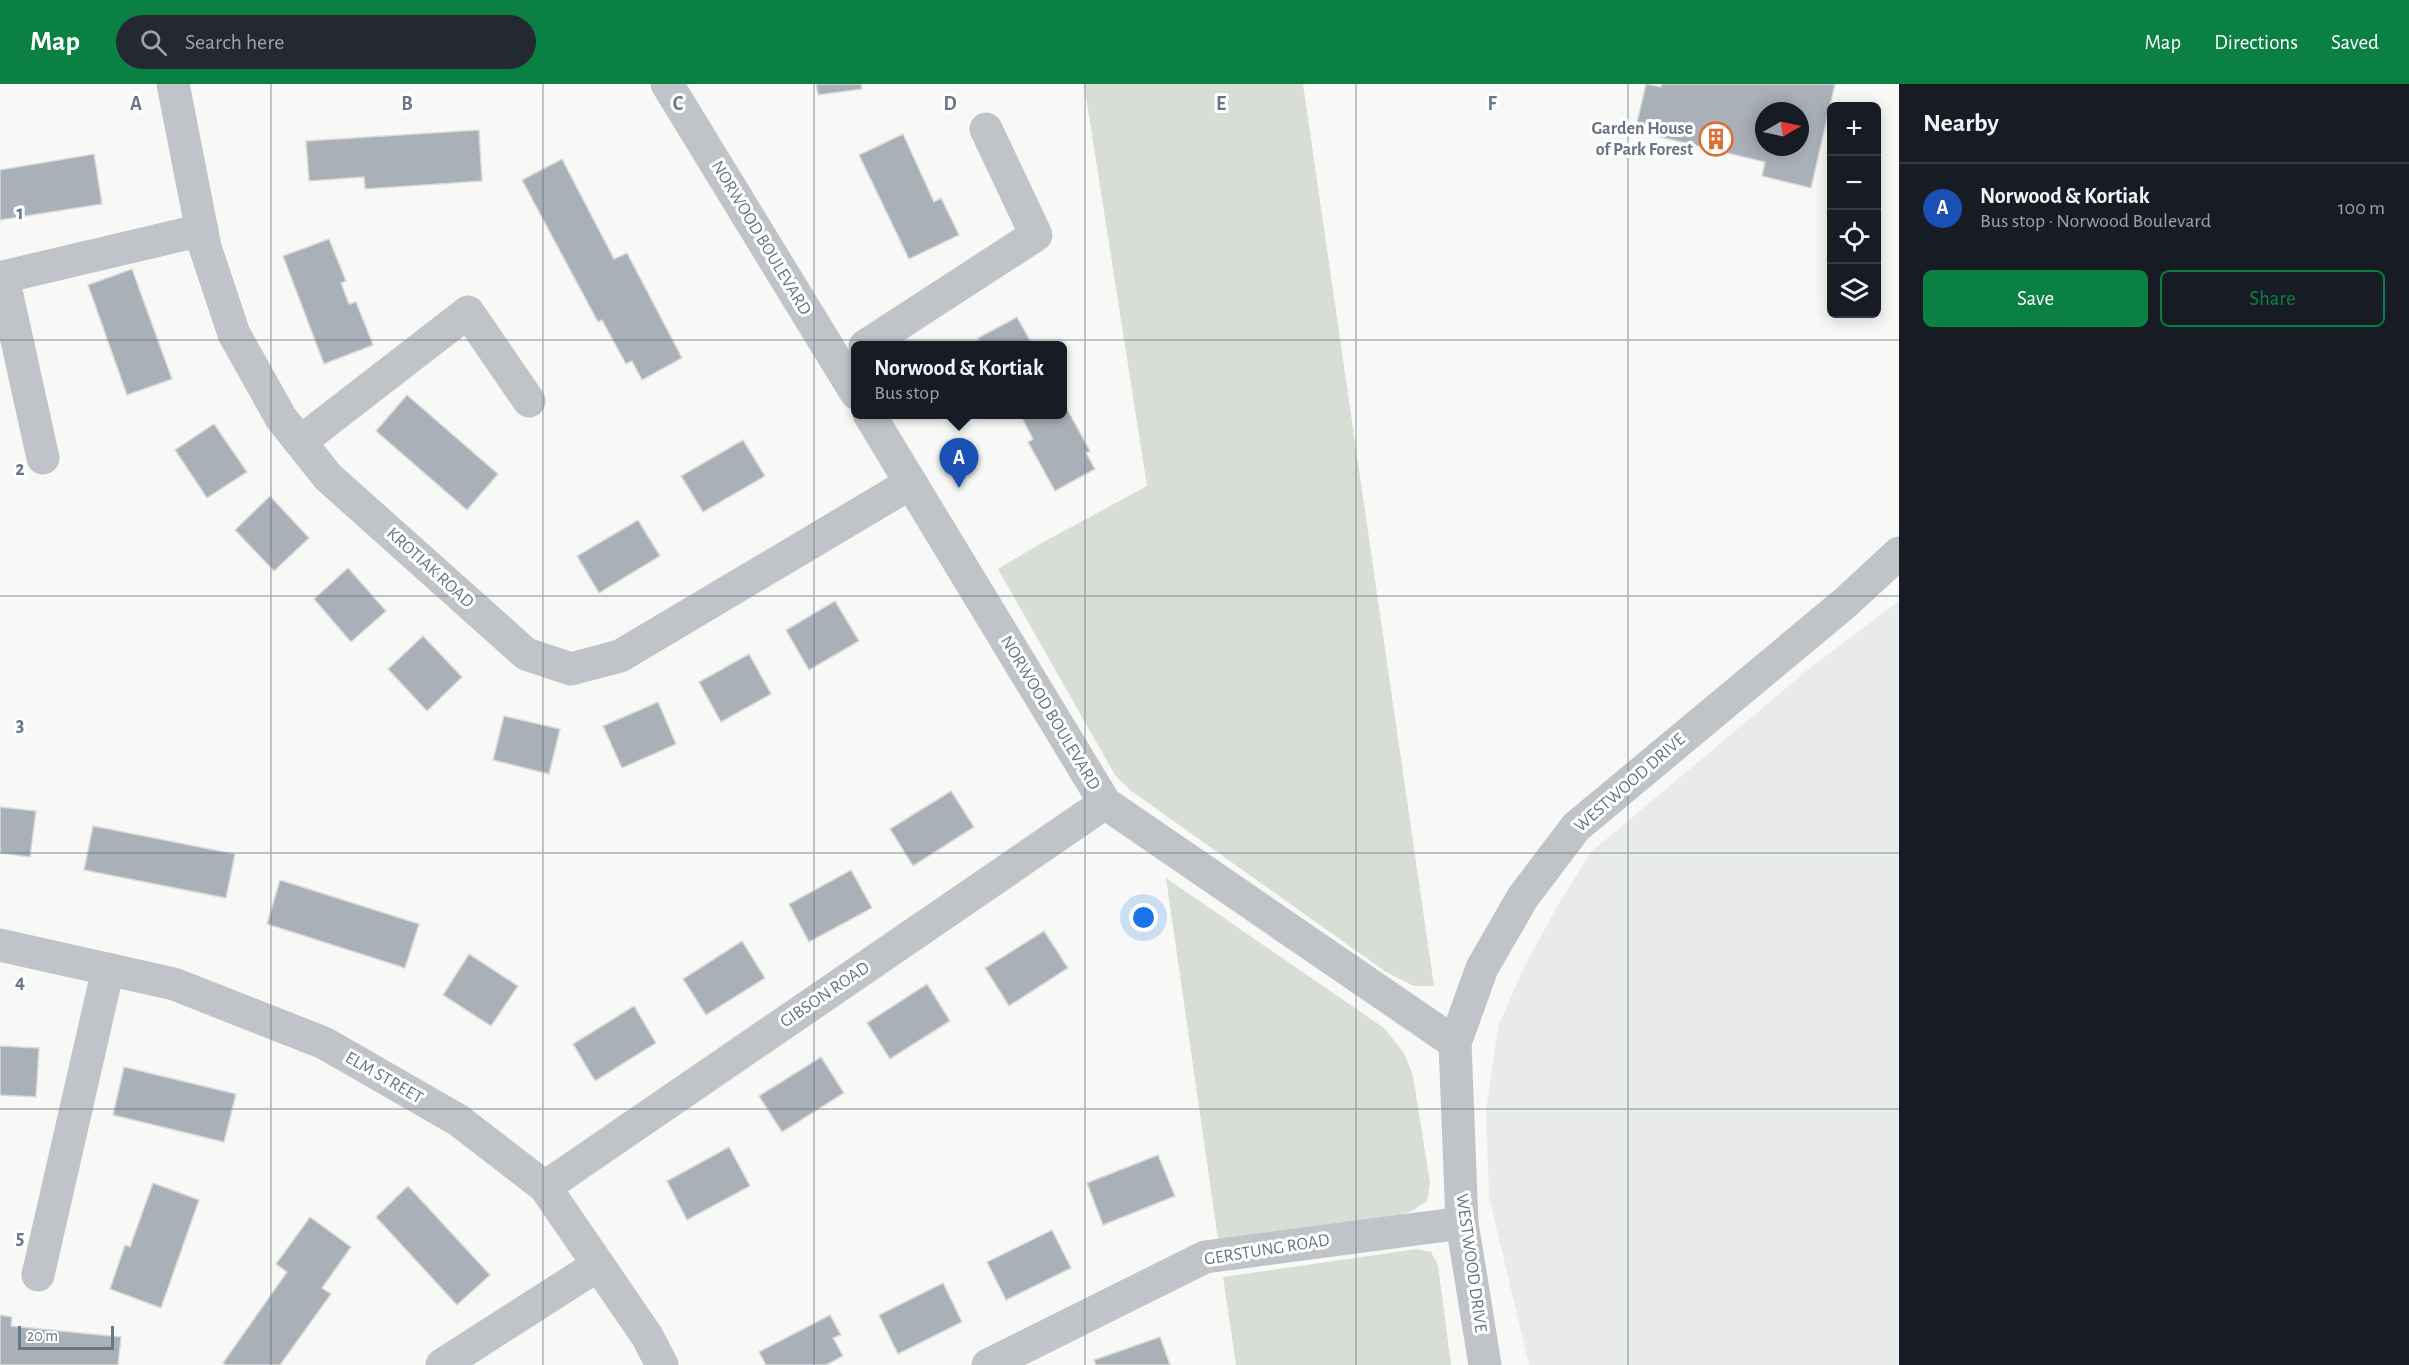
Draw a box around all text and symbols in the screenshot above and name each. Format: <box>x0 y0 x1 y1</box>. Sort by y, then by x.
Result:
search box <box>116 15 536 69</box>
icon: search <box>137 26 170 59</box>
text: Map <box>30 28 80 56</box>
text: Search here <box>185 31 284 53</box>
text: Map <box>2145 32 2181 53</box>
text: Directions <box>2214 32 2298 53</box>
text: Saved <box>2331 32 2379 53</box>
text: A <box>130 94 142 114</box>
text: B <box>401 94 413 114</box>
text: C <box>673 94 684 114</box>
text: D <box>943 94 957 114</box>
text: E <box>1216 94 1226 114</box>
text: F <box>1487 94 1497 114</box>
north arrow <box>1755 102 1809 156</box>
map controls <box>1827 102 1881 318</box>
button: + <box>1827 102 1881 156</box>
text: Nearby <box>1923 110 1999 136</box>
place label: Garden House of Park Forest <box>1592 120 1693 159</box>
building icon: Garden House of Park Forest <box>1698 121 1734 157</box>
button: − <box>1827 156 1881 210</box>
street label: NORWOOD BOULEVARD <box>708 158 814 318</box>
text: Norwood & Kortiak <box>1980 185 2150 207</box>
text: A <box>1937 198 1949 218</box>
text: 100 m <box>2338 198 2385 218</box>
text: 1 <box>16 203 24 223</box>
button: locate <box>1827 210 1881 264</box>
text: Bus stop · Norwood Boulevard <box>1980 211 2211 231</box>
button: layers <box>1827 264 1881 318</box>
button: Save <box>1923 270 2148 327</box>
button: Share <box>2160 270 2385 327</box>
popup <box>851 341 1067 419</box>
text: Norwood & Kortiak <box>874 357 1044 379</box>
text: Bus stop <box>874 383 939 403</box>
pin: A <box>940 438 978 488</box>
text: 2 <box>15 459 25 479</box>
street label: KROTIAK ROAD <box>383 524 477 612</box>
street label: NORWOOD BOULEVARD <box>997 633 1103 793</box>
text: 3 <box>16 715 24 735</box>
street label: WESTWOOD DRIVE <box>1571 730 1689 836</box>
your location <box>1129 903 1158 932</box>
street label: GIBSON ROAD <box>777 959 873 1031</box>
text: 4 <box>15 972 25 992</box>
street label: ELM STREET <box>342 1049 426 1108</box>
street label: WESTWOOD DRIVE <box>1452 1192 1490 1334</box>
text: 5 <box>16 1228 24 1248</box>
street label: GERSTUNG ROAD <box>1203 1231 1331 1269</box>
scale bar <box>18 1323 114 1350</box>
text: 20 m <box>27 1328 58 1344</box>

